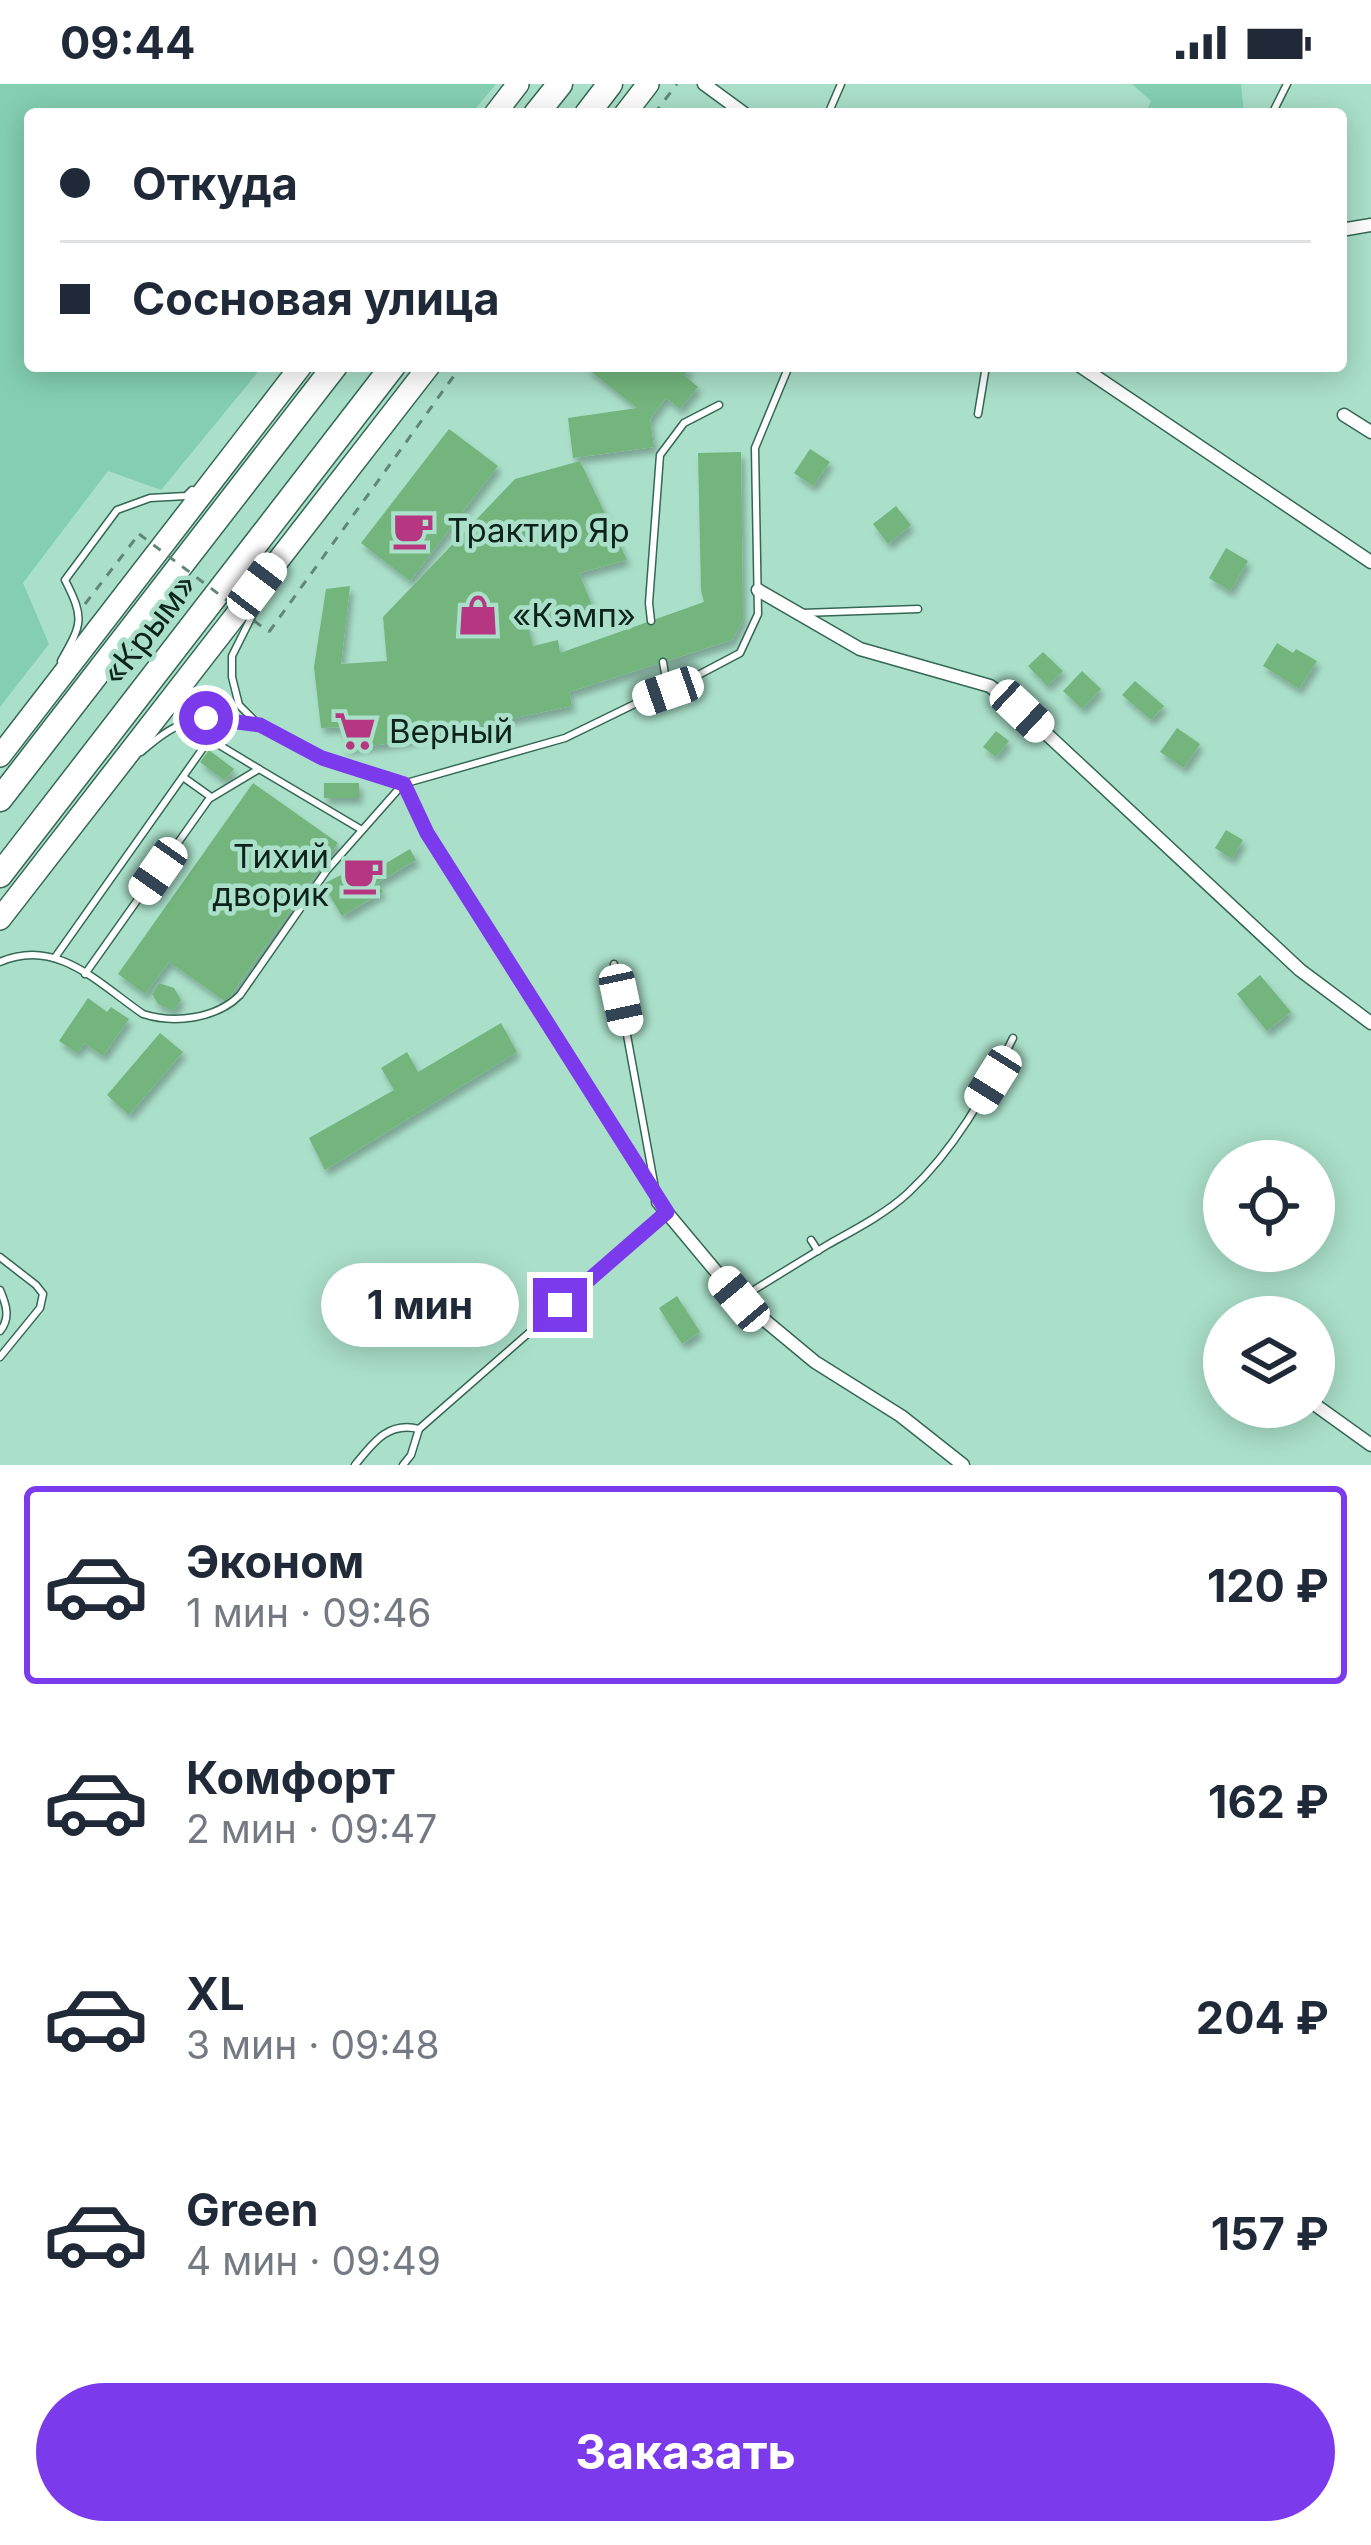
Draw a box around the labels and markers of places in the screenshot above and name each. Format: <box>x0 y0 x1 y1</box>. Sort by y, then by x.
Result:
cafe icon: Трактир Яр <box>390 507 436 553</box>
place label: Трактир Яр <box>447 510 630 550</box>
shop icon: «Кэмп» <box>455 592 501 638</box>
place label: «Кэмп» <box>512 595 636 635</box>
supermarket icon: Верный <box>332 708 378 754</box>
place label: Верный <box>389 711 513 751</box>
place label: Тихий дворик <box>212 836 329 914</box>
cafe icon: Тихий дворик <box>340 852 386 898</box>

